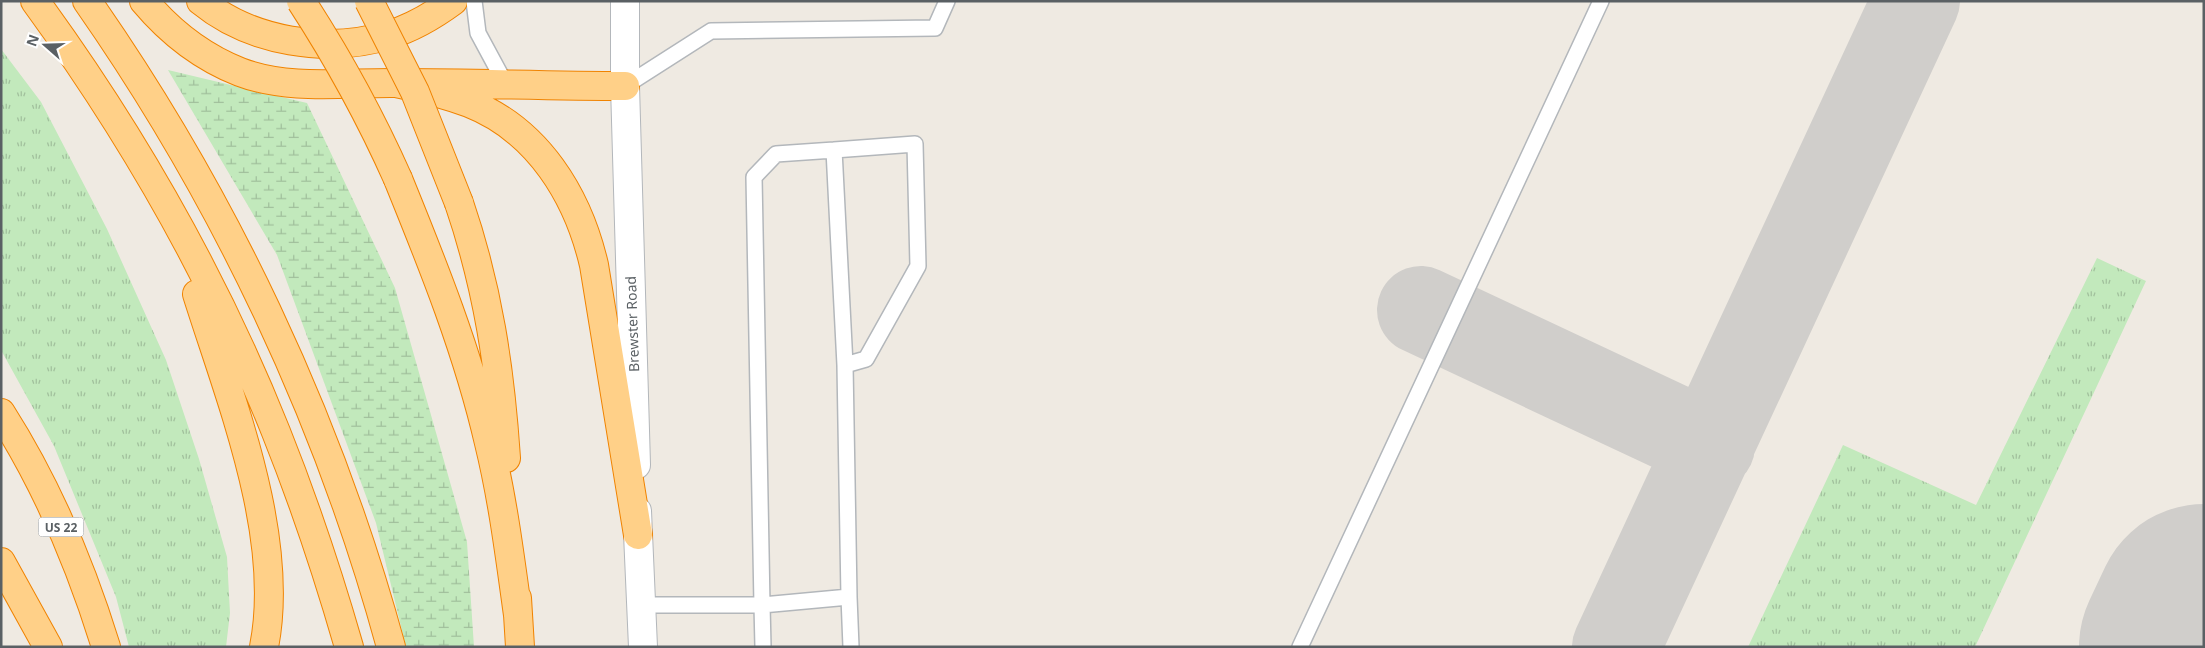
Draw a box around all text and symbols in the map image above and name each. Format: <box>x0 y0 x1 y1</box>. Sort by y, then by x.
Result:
north arrow <box>20 20 70 70</box>
text: N <box>21 32 43 49</box>
street label: Brewster Road <box>621 276 643 372</box>
road number: US 22 <box>38 518 84 536</box>

